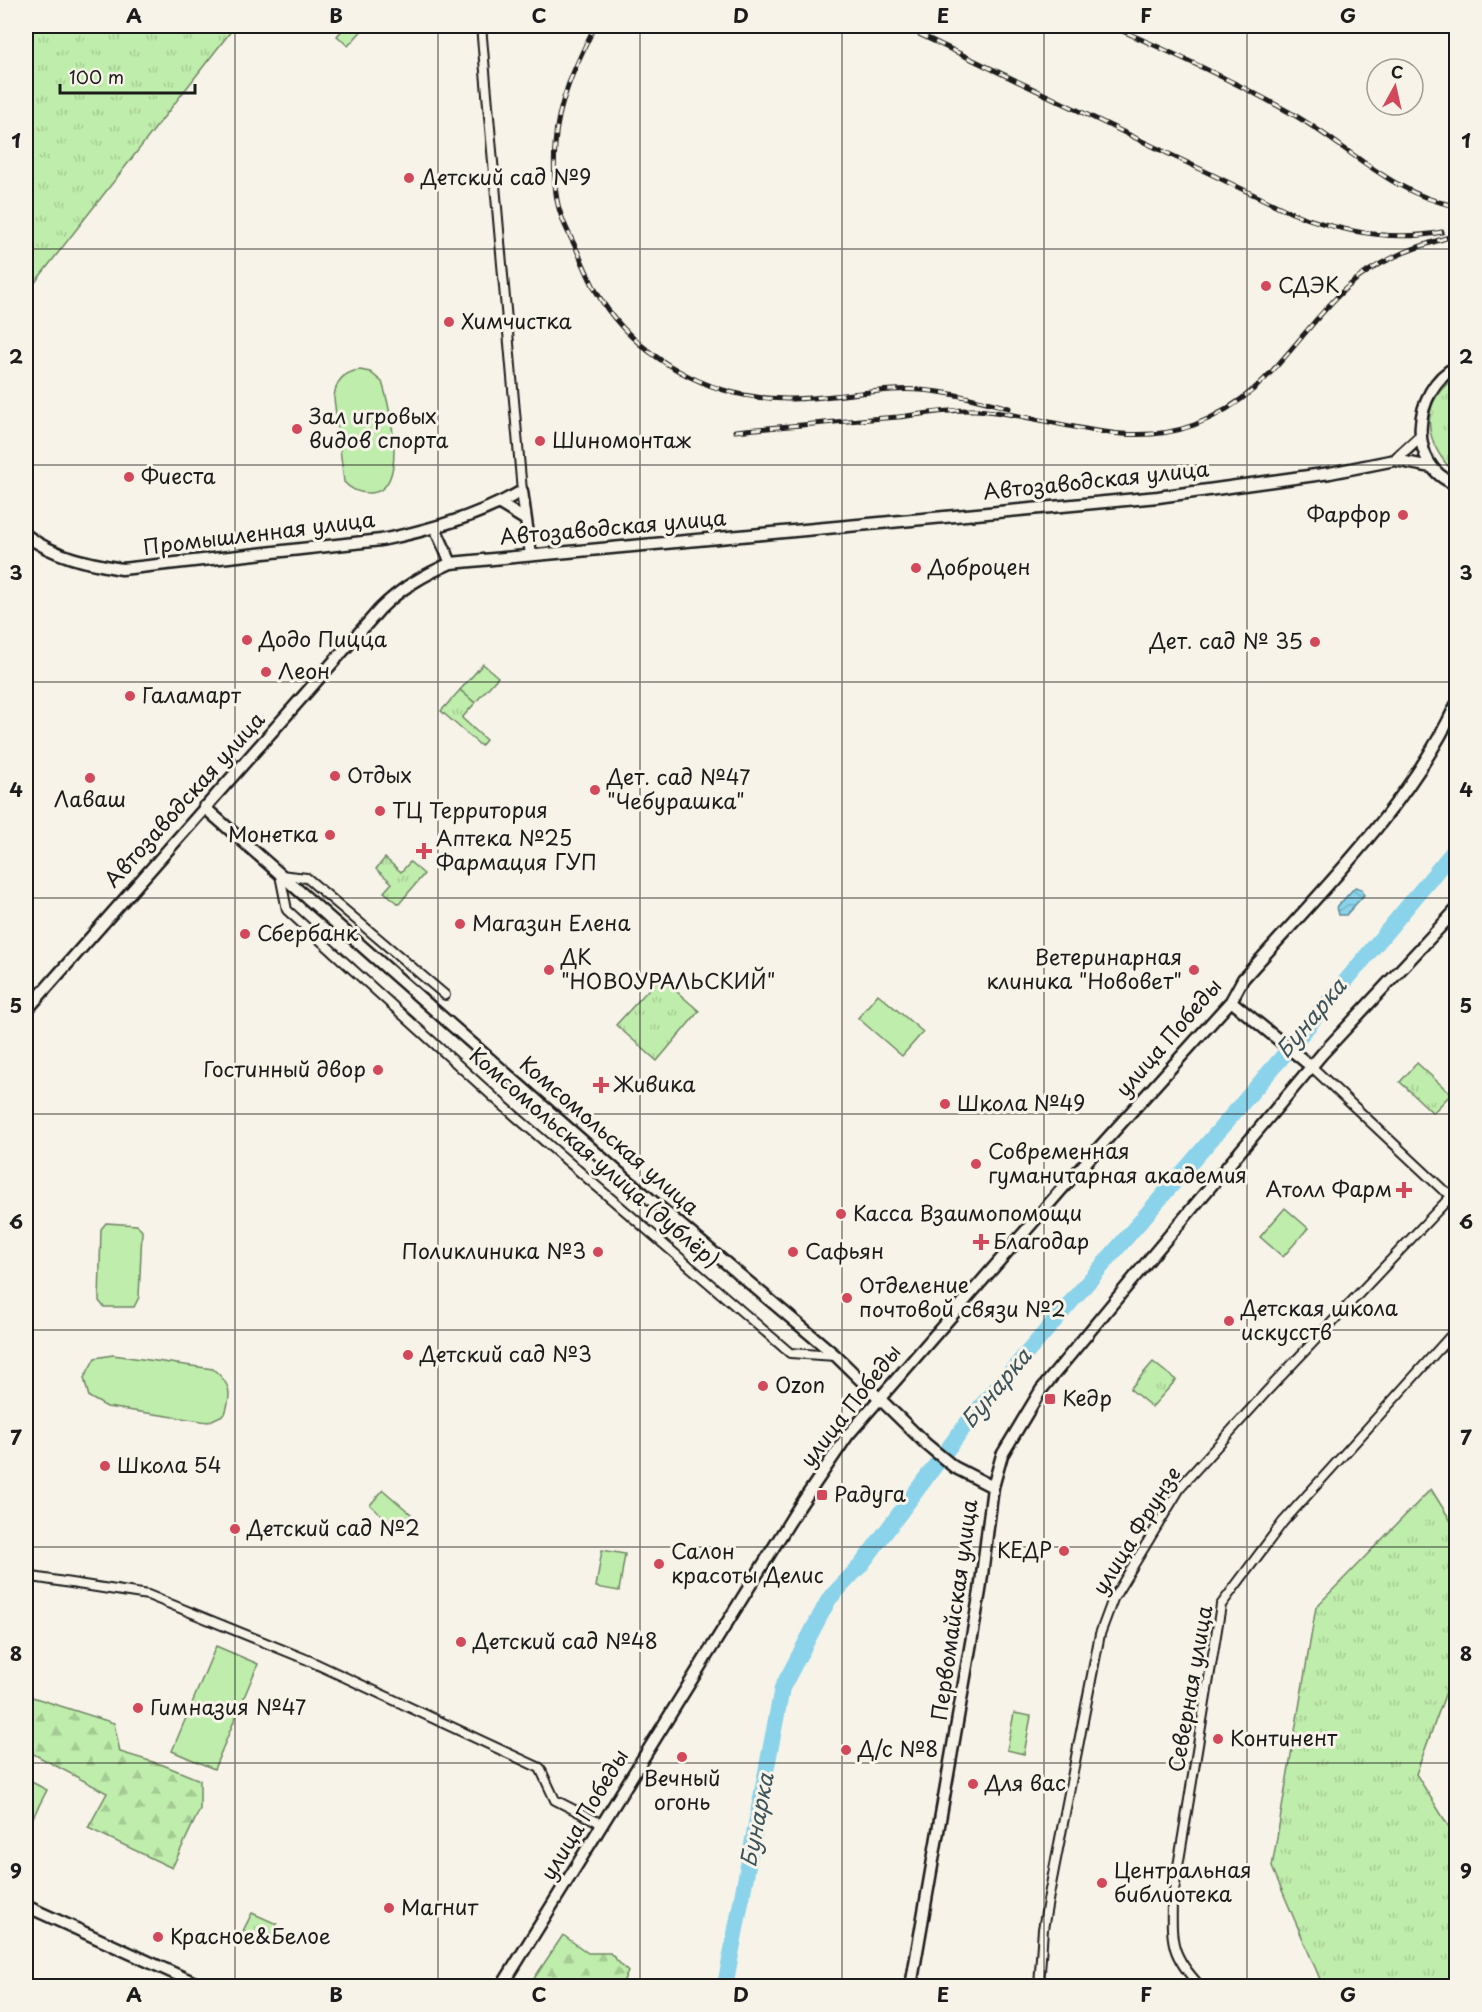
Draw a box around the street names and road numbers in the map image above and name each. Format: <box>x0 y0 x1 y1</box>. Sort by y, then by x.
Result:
street label: Автозаводская улица <box>981 451 1211 507</box>
street label: Автозаводская улица <box>498 500 728 552</box>
street label: Промышленная улица <box>141 502 377 562</box>
street label: Автозаводская улица <box>96 703 272 894</box>
street label: улица Победы <box>1107 970 1228 1103</box>
street label: Комсомольская улица (дублёр) <box>463 1039 727 1274</box>
street label: Комсомольская улица <box>513 1047 708 1222</box>
street label: улица Победы <box>791 1337 908 1473</box>
street label: улица Фрунзе <box>1083 1460 1187 1600</box>
street label: Первомайская улица <box>922 1496 984 1722</box>
street label: Северная улица <box>1159 1602 1220 1775</box>
street label: улица Победы <box>531 1742 635 1886</box>

